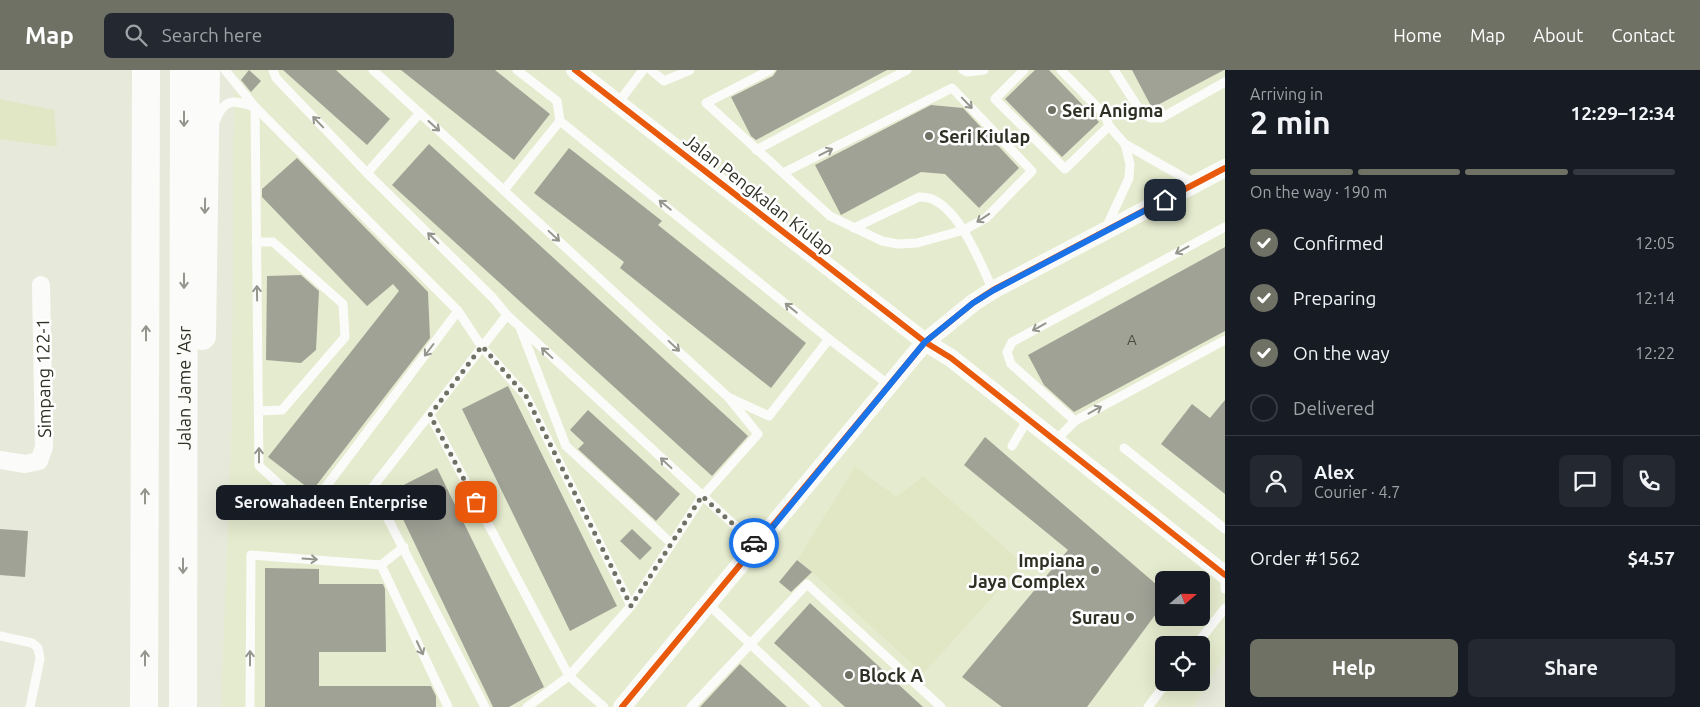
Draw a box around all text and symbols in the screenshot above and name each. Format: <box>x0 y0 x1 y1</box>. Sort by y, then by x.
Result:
search box <box>104 13 454 58</box>
icon: search <box>122 21 150 49</box>
text: Map <box>25 22 74 49</box>
text: Search here <box>162 24 262 46</box>
text: Home <box>1393 25 1442 45</box>
text: Map <box>1470 25 1505 45</box>
text: About <box>1533 25 1583 45</box>
text: Contact <box>1611 25 1675 45</box>
text: Arriving in <box>1250 85 1323 103</box>
one-way arrow <box>961 97 973 110</box>
place label: Seri Anigma <box>1062 100 1163 120</box>
text: 12:29–12:34 <box>1570 102 1675 124</box>
marker: Seri Anigma <box>1046 104 1058 116</box>
text: 2 min <box>1250 104 1331 140</box>
one-way arrow <box>179 110 189 126</box>
one-way arrow <box>312 116 324 129</box>
one-way arrow <box>428 121 441 132</box>
place label: Seri Kiulap <box>939 126 1030 146</box>
street label: Jalan Pengkalan Kiulap <box>680 129 838 259</box>
marker: Seri Kiulap <box>923 130 935 142</box>
one-way arrow <box>818 147 833 156</box>
pin <box>1144 179 1186 221</box>
text: On the way · 190 m <box>1250 183 1387 201</box>
icon: home <box>1151 186 1179 214</box>
one-way arrow <box>200 198 210 214</box>
one-way arrow <box>659 199 672 210</box>
one-way arrow <box>976 213 990 224</box>
icon: check <box>1250 229 1278 257</box>
one-way arrow <box>548 230 561 242</box>
one-way arrow <box>426 232 439 244</box>
text: Confirmed <box>1293 232 1384 254</box>
text: 12:05 <box>1635 234 1675 252</box>
one-way arrow <box>1175 246 1190 255</box>
one-way arrow <box>179 272 189 289</box>
icon: check <box>1250 284 1278 312</box>
one-way arrow <box>252 285 262 301</box>
text: Preparing <box>1293 287 1377 309</box>
text: 12:14 <box>1635 289 1675 307</box>
one-way arrow <box>785 303 798 314</box>
street label: Simpang 122-1 <box>32 318 54 438</box>
one-way arrow <box>1033 323 1047 333</box>
one-way arrow <box>141 326 151 342</box>
street label: Jalan Jame 'Asr <box>173 326 194 450</box>
house number: A <box>1127 331 1137 348</box>
icon: check <box>1250 339 1278 367</box>
one-way arrow <box>667 340 680 352</box>
text: On the way <box>1293 342 1390 364</box>
one-way arrow <box>423 343 434 356</box>
text: 12:22 <box>1635 344 1675 362</box>
one-way arrow <box>541 347 554 359</box>
text: Delivered <box>1293 397 1375 419</box>
one-way arrow <box>1087 405 1101 415</box>
one-way arrow <box>254 447 264 464</box>
button: person <box>1250 455 1302 507</box>
button: chat <box>1559 455 1611 507</box>
button: phone <box>1623 455 1675 507</box>
one-way arrow <box>660 457 673 469</box>
text: Alex <box>1314 461 1354 483</box>
pin <box>455 481 497 523</box>
text: Courier · 4.7 <box>1314 483 1400 501</box>
callout: Serowahadeen Enterprise <box>216 484 446 520</box>
one-way arrow <box>140 488 150 504</box>
icon: bag <box>462 488 490 516</box>
text: Serowahadeen Enterprise <box>234 493 428 511</box>
courier <box>729 518 779 568</box>
icon: car <box>740 529 768 557</box>
text: Order #1562 <box>1250 547 1360 569</box>
text: $4.57 <box>1627 547 1675 569</box>
place label: Impiana Jaya Complex <box>969 550 1085 591</box>
one-way arrow <box>302 555 318 564</box>
one-way arrow <box>178 558 188 574</box>
marker: Impiana Jaya Complex <box>1089 564 1101 576</box>
north arrow <box>1155 571 1210 626</box>
map controls <box>1155 571 1210 691</box>
place label: Surau <box>1072 607 1120 627</box>
marker: Surau <box>1124 611 1136 623</box>
button: locate <box>1155 636 1210 691</box>
button: Help <box>1250 639 1458 697</box>
button: Share <box>1468 639 1675 697</box>
one-way arrow <box>416 640 425 655</box>
one-way arrow <box>140 651 150 667</box>
one-way arrow <box>245 651 255 667</box>
place label: Block A <box>859 665 923 685</box>
marker: Block A <box>843 669 855 681</box>

